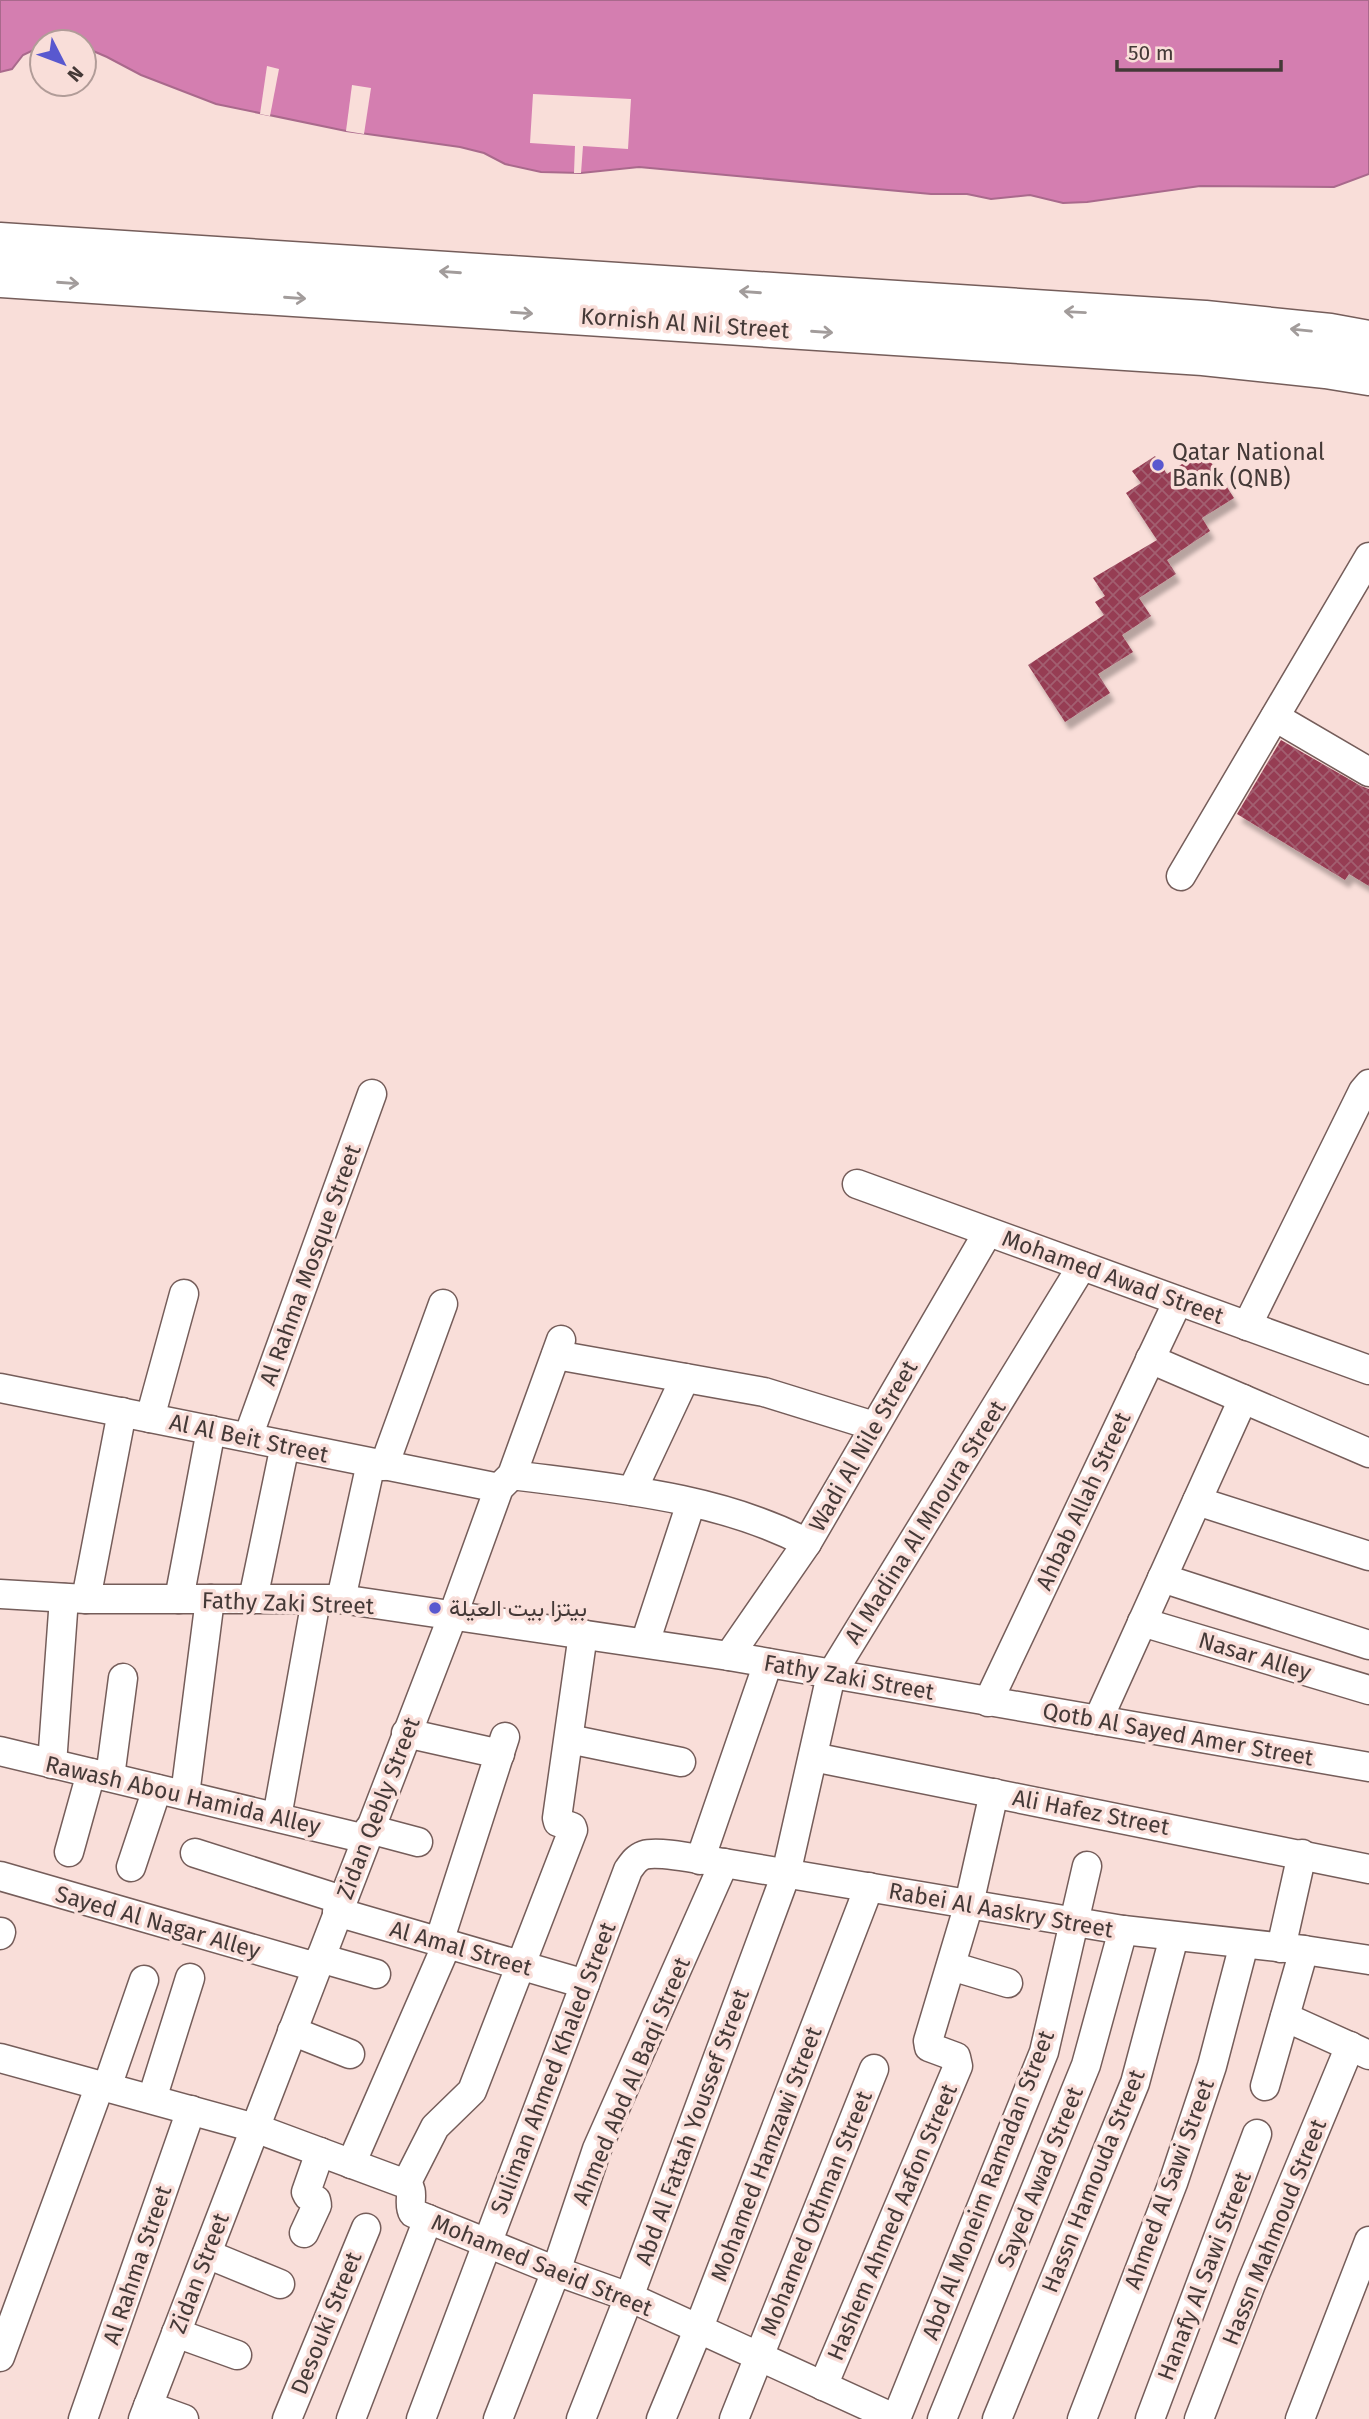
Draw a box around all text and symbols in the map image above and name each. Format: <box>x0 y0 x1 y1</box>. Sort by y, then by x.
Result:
north arrow <box>28 28 98 98</box>
scale bar <box>1117 28 1282 72</box>
text: 50 m <box>1128 40 1174 66</box>
text: N <box>62 62 88 86</box>
one-way arrow <box>439 265 461 278</box>
one-way arrow <box>56 277 79 290</box>
one-way arrow <box>739 285 762 298</box>
one-way arrow <box>283 292 306 305</box>
street label: Kornish Al Nil Street <box>580 302 791 344</box>
one-way arrow <box>1064 305 1087 318</box>
one-way arrow <box>510 306 533 319</box>
one-way arrow <box>1291 323 1313 336</box>
one-way arrow <box>811 325 834 338</box>
place label: Qatar National Bank (QNB) <box>1172 438 1325 492</box>
marker: Qatar National Bank (QNB) <box>1150 457 1166 473</box>
street label: Al Rahma Mosque Street <box>253 1140 367 1389</box>
street label: Mohamed Awad Street <box>998 1224 1228 1330</box>
street label: Wadi Al Nile Street <box>803 1355 924 1537</box>
street label: Al Madina Al Mnoura Street <box>838 1394 1012 1649</box>
street label: Al Al Beit Street <box>167 1407 332 1469</box>
street label: Ahbab Allah Street <box>1029 1407 1137 1595</box>
street label: Fathy Zaki Street <box>201 1586 375 1620</box>
place label: بيتزا بيت العيلة <box>449 1594 587 1623</box>
marker: بيتزا بيت العيلة <box>427 1600 443 1616</box>
street label: Nasar Alley <box>1195 1626 1315 1687</box>
street label: Fathy Zaki Street <box>762 1648 937 1706</box>
street label: Qotb Al Sayed Amer Street <box>1040 1696 1316 1772</box>
street label: Zidan Qebly Street <box>330 1712 426 1903</box>
street label: Rawash Abou Hamida Alley <box>43 1750 324 1840</box>
street label: Ali Hafez Street <box>1010 1783 1172 1841</box>
street label: Rabei Al Aaskry Street <box>886 1876 1116 1944</box>
street label: Sayed Al Nagar Alley <box>52 1879 264 1965</box>
street label: Al Amal Street <box>387 1914 536 1982</box>
street label: Suliman Ahmed Khaled Street <box>484 1917 622 2218</box>
street label: Ahmed Abd Al Baqi Street <box>566 1952 696 2209</box>
street label: Abd Al Fattah Youssef Street <box>629 1984 755 2269</box>
street label: Mohamed Hamzawi Street <box>704 2022 828 2285</box>
street label: Abd Al Moneim Ramadan Street <box>916 2026 1060 2344</box>
street label: Hassn Hamouda Street <box>1035 2065 1151 2297</box>
street label: Ahmed Al Sawi Street <box>1118 2075 1220 2293</box>
street label: Hashem Ahmed Aafon Street <box>821 2079 963 2365</box>
street label: Sayed Awad Street <box>991 2082 1089 2271</box>
street label: Mohamed Othman Street <box>754 2086 878 2339</box>
street label: Hassn Mahmoud Street <box>1216 2114 1332 2349</box>
street label: Hanafy Al Sawi Street <box>1151 2167 1257 2384</box>
street label: Al Rahma Street <box>97 2181 178 2348</box>
street label: Zidan Street <box>163 2208 235 2337</box>
street label: Mohamed Saeid Street <box>427 2208 657 2322</box>
street label: Desouki Street <box>285 2247 368 2399</box>

